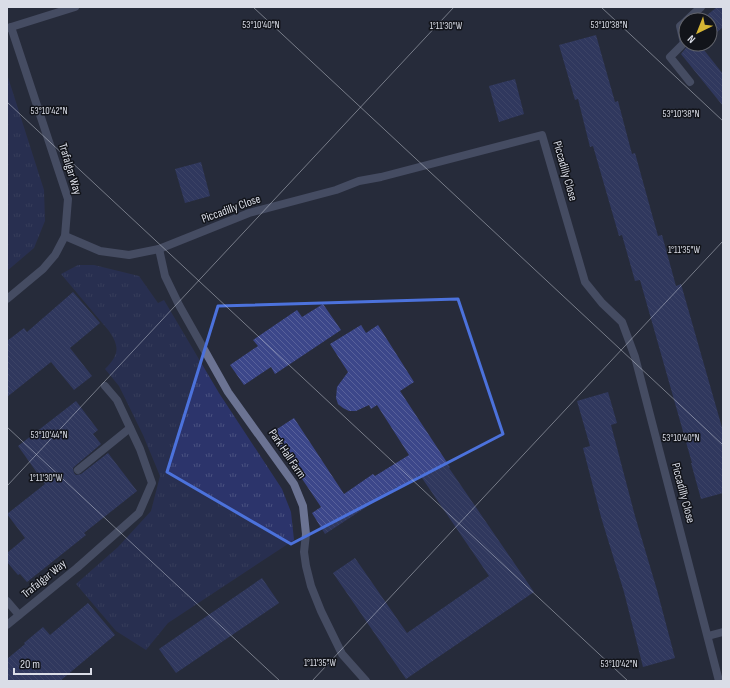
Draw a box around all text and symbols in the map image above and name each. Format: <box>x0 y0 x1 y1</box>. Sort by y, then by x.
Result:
north arrow <box>678 12 718 52</box>
text: 53°10'40"N <box>242 19 280 31</box>
text: 53°10'38"N <box>590 19 628 31</box>
text: 1°11'30"W <box>430 20 463 32</box>
text: N <box>685 32 698 46</box>
text: 53°10'42"N <box>30 105 68 117</box>
text: 53°10'38"N <box>662 108 700 120</box>
street label: Piccadilly Close <box>549 139 581 203</box>
street label: Trafalgar Way <box>55 141 85 197</box>
street label: Piccadilly Close <box>199 191 263 227</box>
text: 1°11'35"W <box>668 244 700 256</box>
street label: Park Hall Farm <box>265 426 309 482</box>
text: 53°10'44"N <box>30 429 68 441</box>
text: 53°10'40"N <box>662 432 700 444</box>
street label: Piccadilly Close <box>668 461 698 525</box>
text: 1°11'30"W <box>30 472 63 484</box>
street label: Trafalgar Way <box>19 556 70 602</box>
scale bar <box>14 650 91 676</box>
text: 20 m <box>20 657 40 672</box>
text: 1°11'35"W <box>304 657 336 669</box>
text: 53°10'42"N <box>600 658 638 670</box>

